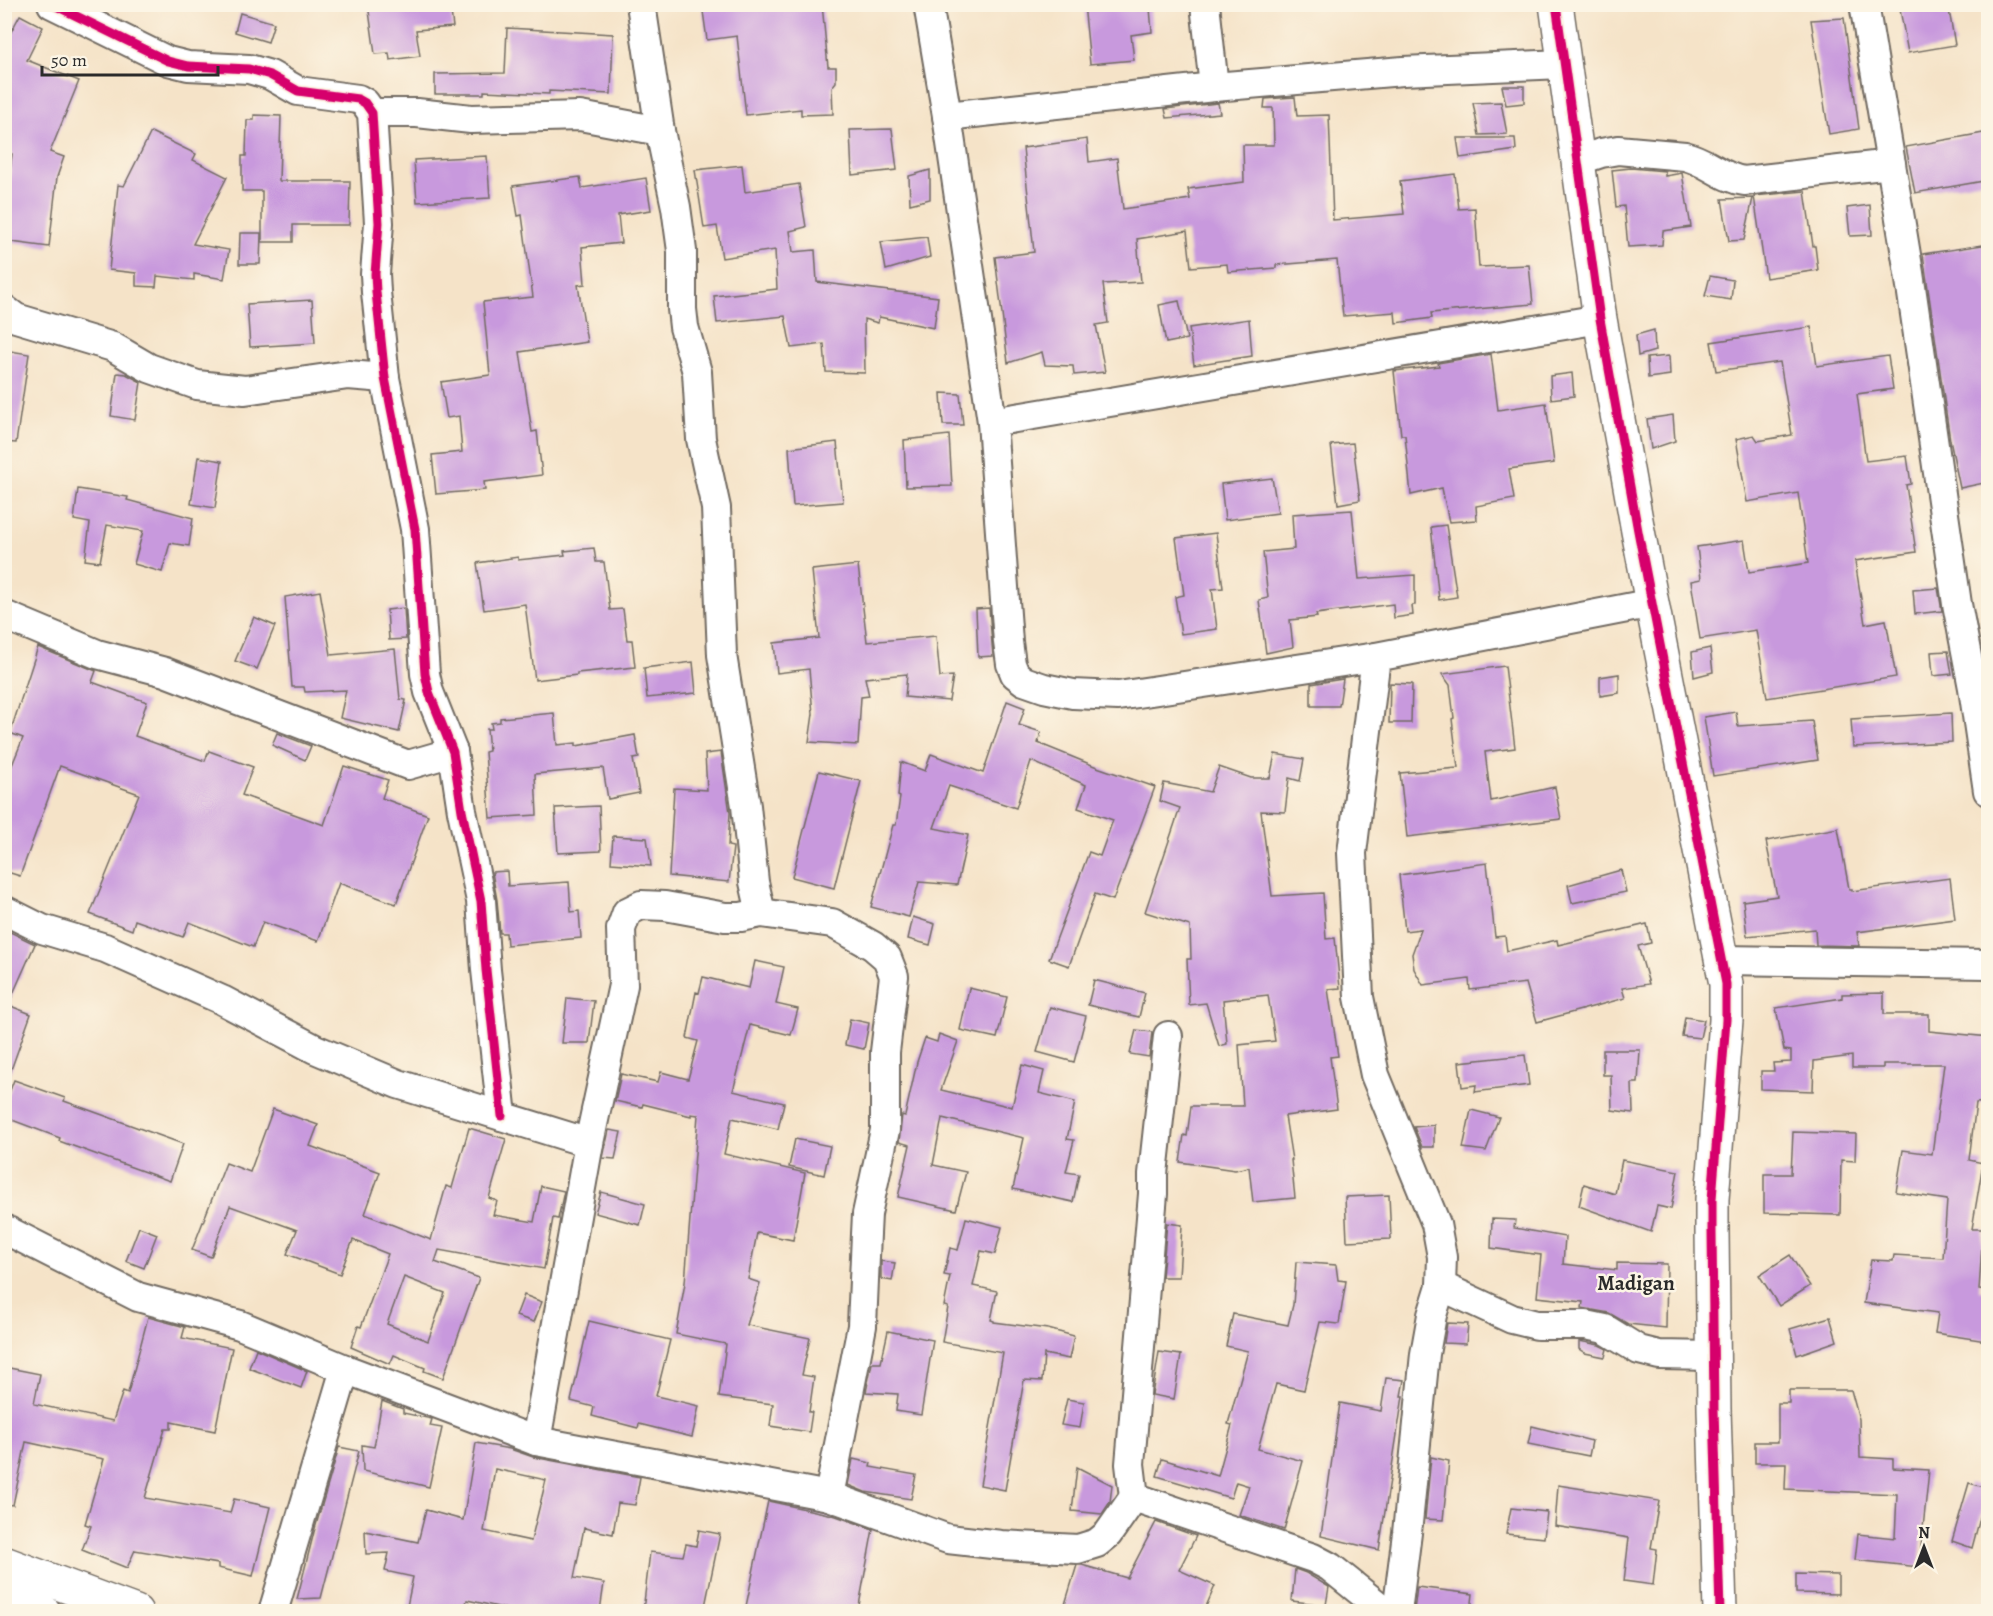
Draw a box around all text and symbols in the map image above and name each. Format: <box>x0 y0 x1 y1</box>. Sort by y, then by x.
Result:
scale bar <box>42 39 218 77</box>
text: 50 m <box>51 48 87 72</box>
district label: Madigan <box>1597 1269 1675 1297</box>
north arrow <box>1894 1517 1954 1577</box>
text: N <box>1918 1522 1930 1544</box>

